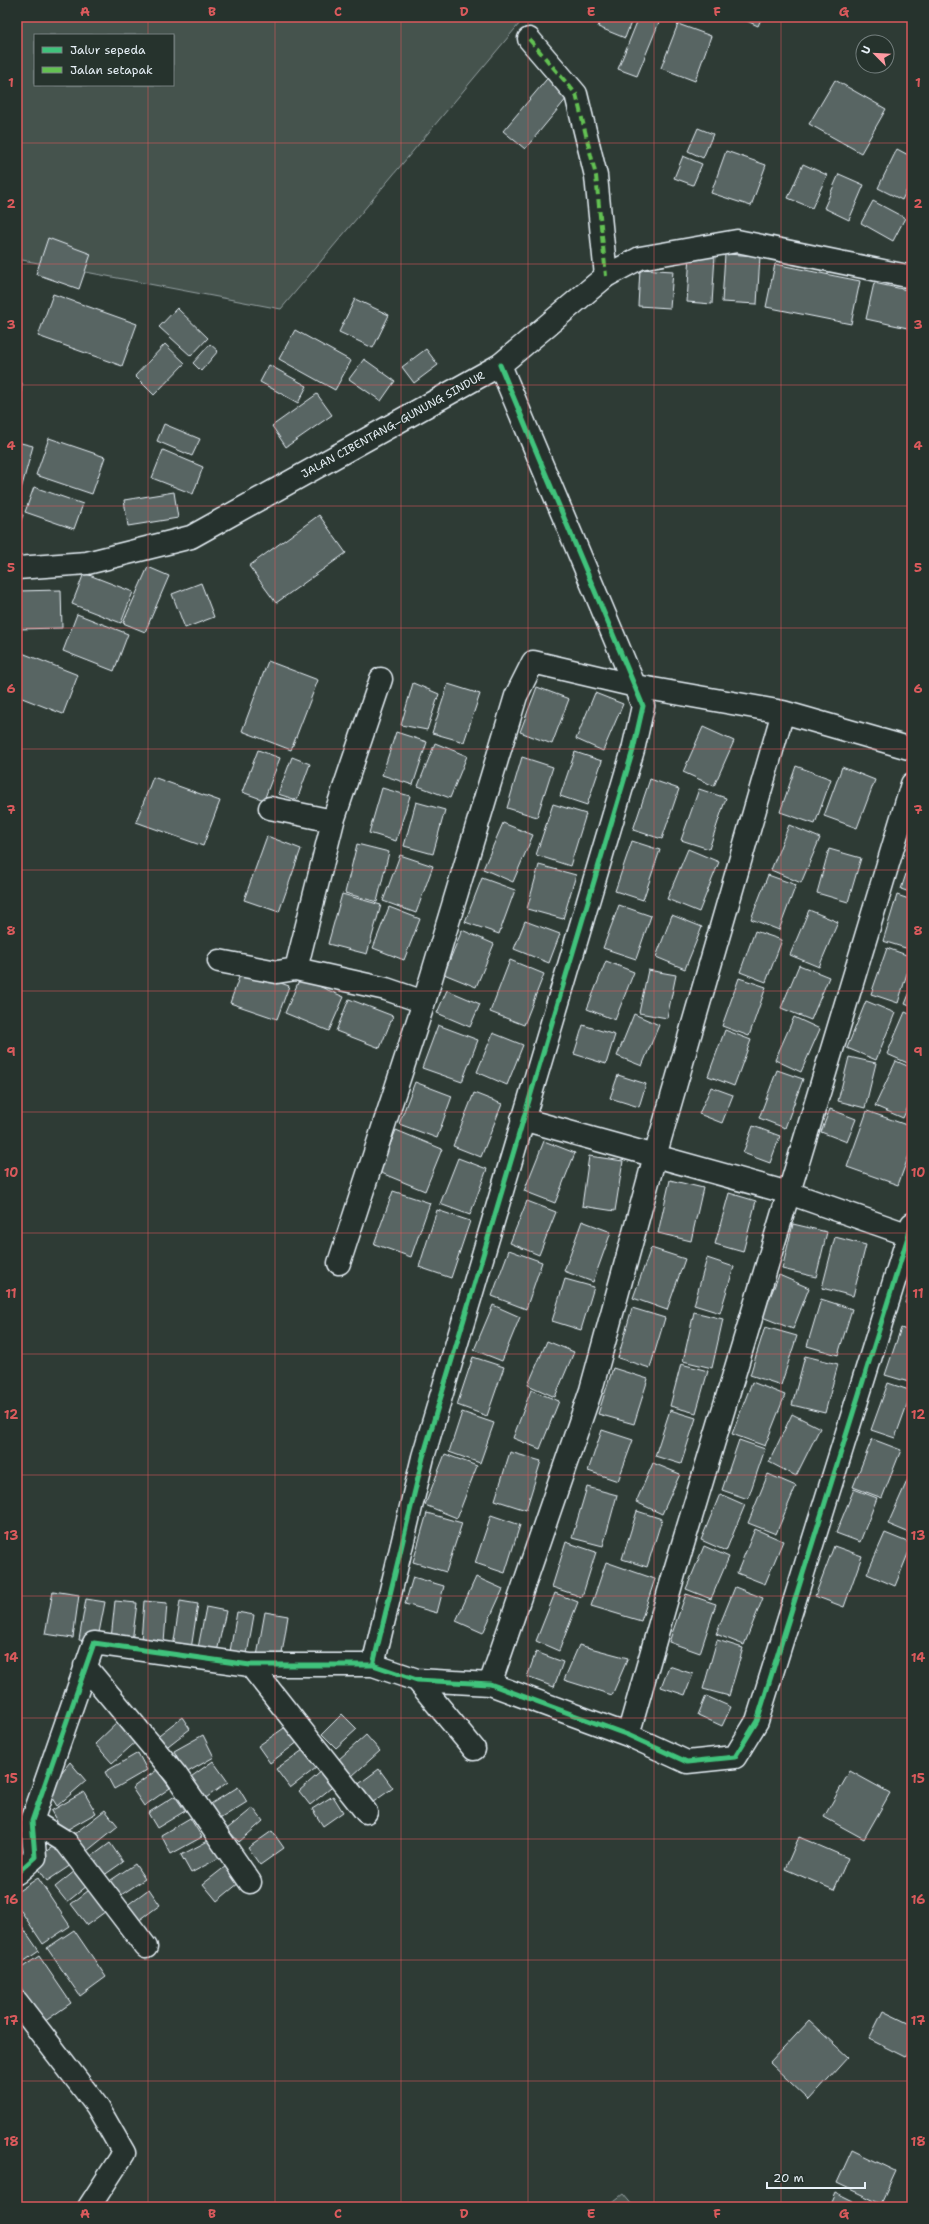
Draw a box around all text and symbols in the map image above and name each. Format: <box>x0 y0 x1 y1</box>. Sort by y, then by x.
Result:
text: A <box>80 3 90 20</box>
text: B <box>208 3 216 20</box>
text: C <box>334 3 342 20</box>
text: D <box>459 3 469 20</box>
text: E <box>587 3 596 20</box>
text: F <box>713 3 721 20</box>
text: G <box>839 3 850 20</box>
legend <box>34 34 174 86</box>
north arrow <box>855 34 895 74</box>
text: Jalur sepeda <box>70 42 146 58</box>
text: U <box>858 44 875 57</box>
text: Jalan setapak <box>70 62 153 78</box>
text: 1 <box>8 74 14 91</box>
text: 1 <box>915 74 921 91</box>
text: 2 <box>6 195 16 212</box>
text: 2 <box>913 195 923 212</box>
text: 3 <box>6 316 16 333</box>
text: 3 <box>913 316 923 333</box>
street label: JALAN CIBENTANG–GUNUNG SINDUR <box>299 368 488 482</box>
text: 4 <box>6 437 16 454</box>
text: 4 <box>913 437 923 454</box>
text: 5 <box>7 559 15 576</box>
text: 5 <box>914 559 922 576</box>
text: 6 <box>6 680 16 697</box>
text: 6 <box>913 680 923 697</box>
text: 7 <box>6 801 16 818</box>
text: 7 <box>913 801 923 818</box>
text: 8 <box>6 922 16 939</box>
text: 8 <box>913 922 923 939</box>
text: 9 <box>6 1043 16 1060</box>
text: 9 <box>913 1043 923 1060</box>
text: 10 <box>4 1164 18 1181</box>
text: 10 <box>911 1164 925 1181</box>
text: 11 <box>5 1285 17 1302</box>
text: 11 <box>912 1285 924 1302</box>
text: 12 <box>4 1406 18 1423</box>
text: 12 <box>911 1406 925 1423</box>
text: 13 <box>4 1527 18 1544</box>
text: 13 <box>911 1527 925 1544</box>
text: 14 <box>4 1649 18 1666</box>
text: 14 <box>911 1649 925 1666</box>
text: 15 <box>4 1770 18 1787</box>
text: 15 <box>911 1770 925 1787</box>
text: 16 <box>4 1891 18 1908</box>
text: 16 <box>911 1891 925 1908</box>
text: 17 <box>4 2012 18 2029</box>
text: 17 <box>911 2012 925 2029</box>
text: 18 <box>4 2133 18 2150</box>
text: 18 <box>911 2133 925 2150</box>
scale bar <box>767 2164 865 2190</box>
text: 20 m <box>773 2170 804 2186</box>
text: A <box>80 2205 90 2222</box>
text: B <box>208 2205 216 2222</box>
text: C <box>334 2205 342 2222</box>
text: D <box>459 2205 469 2222</box>
text: E <box>587 2205 596 2222</box>
text: F <box>713 2205 721 2222</box>
text: G <box>839 2205 850 2222</box>

